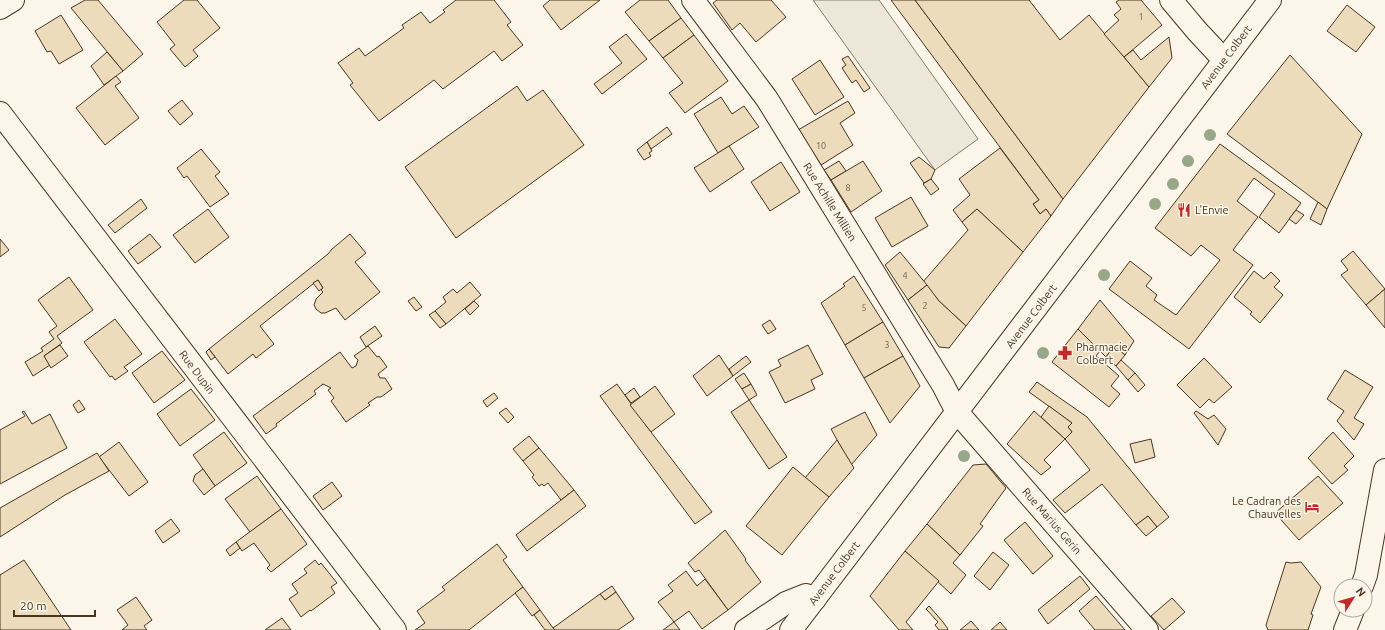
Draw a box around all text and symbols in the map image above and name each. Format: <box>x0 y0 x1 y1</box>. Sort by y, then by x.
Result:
house number: 1 <box>1138 12 1144 22</box>
street label: Avenue Colbert <box>1198 22 1254 91</box>
house number: 10 <box>816 141 826 151</box>
street label: Rue Achille Millien <box>801 161 859 243</box>
house number: 8 <box>845 183 851 193</box>
restaurant icon: L'Envie <box>1176 202 1192 218</box>
place label: L'Envie <box>1195 204 1229 216</box>
house number: 4 <box>902 271 908 281</box>
street label: Avenue Colbert <box>1003 281 1059 350</box>
house number: 2 <box>922 301 928 311</box>
house number: 5 <box>861 303 867 313</box>
house number: 3 <box>884 340 890 350</box>
place label: Pharmacie Colbert <box>1076 341 1128 366</box>
pharmacy icon: Pharmacie Colbert <box>1057 345 1073 361</box>
street label: Rue Dupin <box>177 348 217 396</box>
street label: Rue Marius Gerin <box>1020 485 1084 557</box>
place label: Le Cadran des Chauvelles <box>1232 495 1301 520</box>
hotel icon: Le Cadran des Chauvelles <box>1304 499 1320 515</box>
street label: Avenue Colbert <box>806 538 862 607</box>
north arrow <box>1333 578 1373 618</box>
text: N <box>1354 585 1368 599</box>
scale bar <box>14 592 95 618</box>
text: 20 m <box>20 599 47 612</box>

